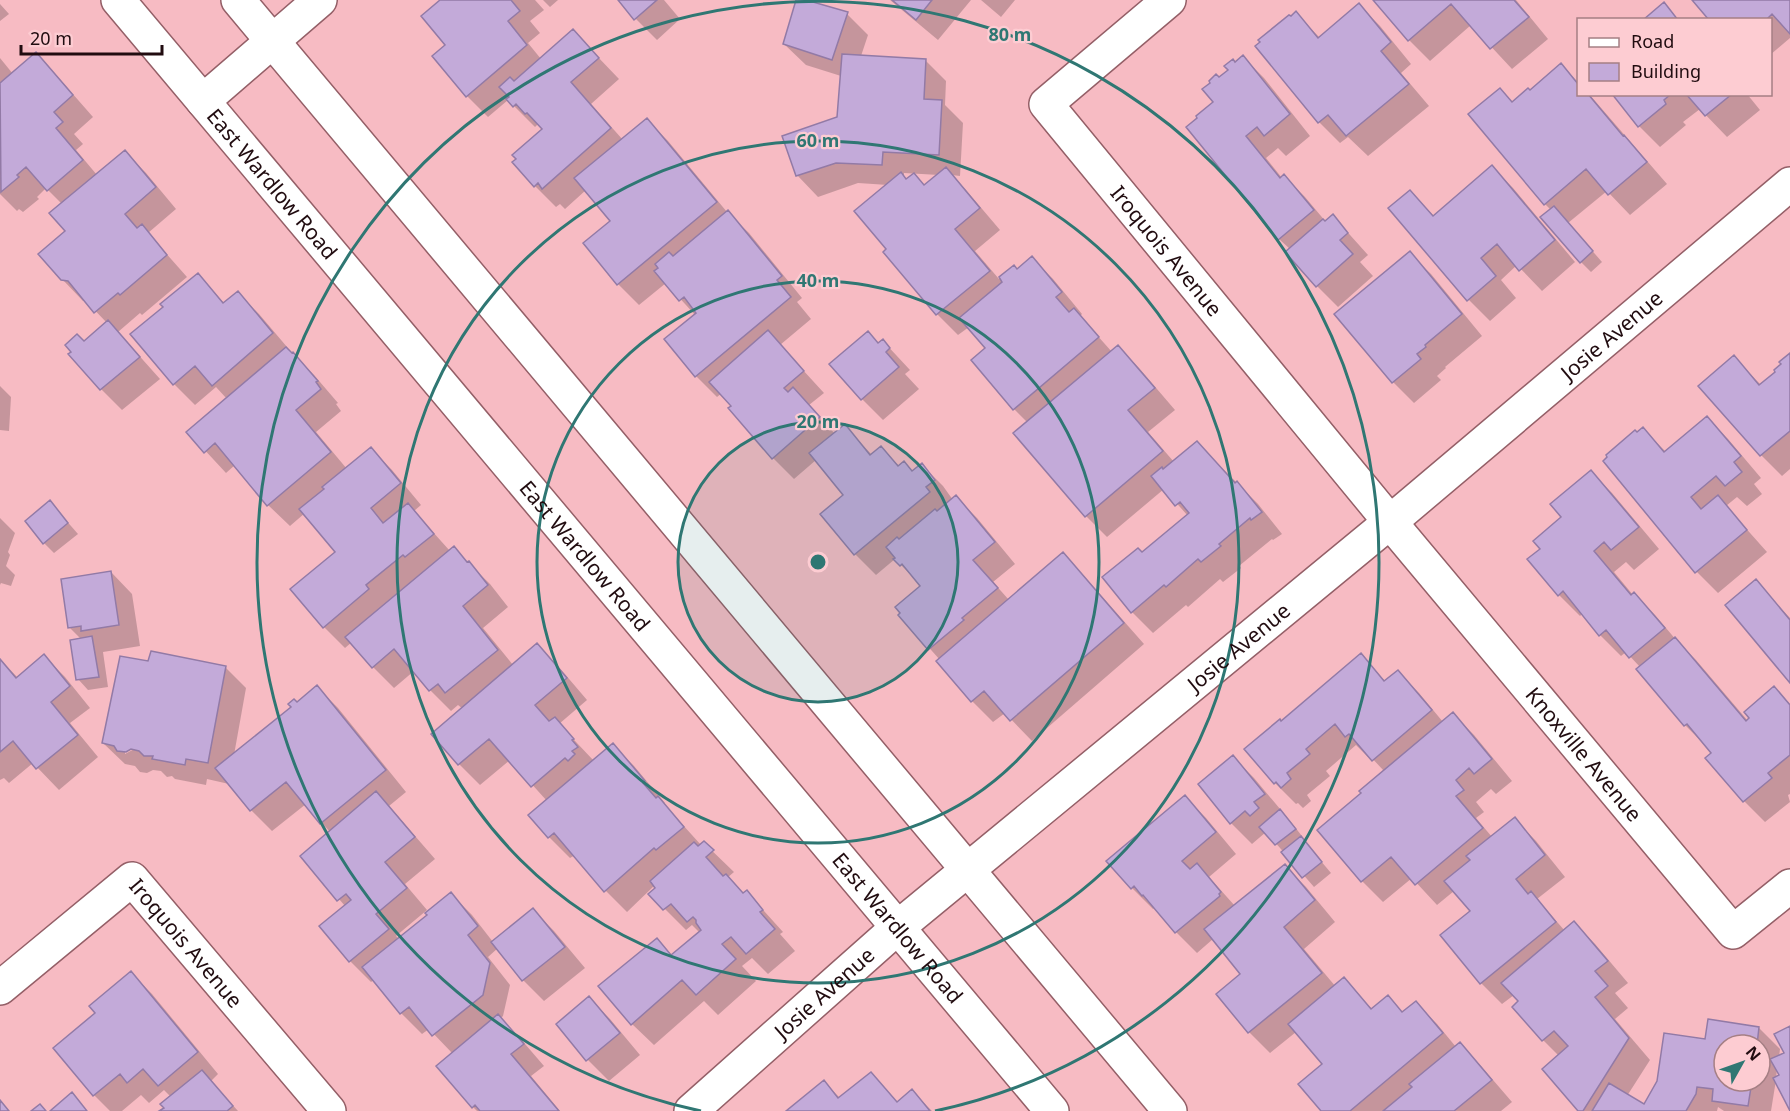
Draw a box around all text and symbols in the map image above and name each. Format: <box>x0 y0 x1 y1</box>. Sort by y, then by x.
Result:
scale bar <box>21 18 162 56</box>
legend <box>1577 18 1772 96</box>
text: 80 m <box>989 22 1031 46</box>
text: 20 m <box>30 26 72 50</box>
text: Road <box>1631 29 1674 53</box>
text: Building <box>1631 59 1701 83</box>
street label: East Wardlow Road <box>201 102 344 265</box>
text: 60 m <box>797 128 839 152</box>
street label: Iroquois Avenue <box>1105 179 1229 322</box>
text: 40 m <box>797 268 839 292</box>
street label: Josie Avenue <box>1553 284 1668 387</box>
text: 20 m <box>797 409 839 433</box>
street label: East Wardlow Road <box>514 474 657 637</box>
centre of rings <box>808 552 828 572</box>
street label: Josie Avenue <box>1180 596 1296 699</box>
street label: Knoxville Avenue <box>1520 681 1649 827</box>
street label: East Wardlow Road <box>826 846 969 1009</box>
street label: Iroquois Avenue <box>123 872 249 1013</box>
street label: Josie Avenue <box>767 941 880 1046</box>
north arrow <box>1712 1033 1772 1093</box>
text: N <box>1741 1041 1766 1065</box>

